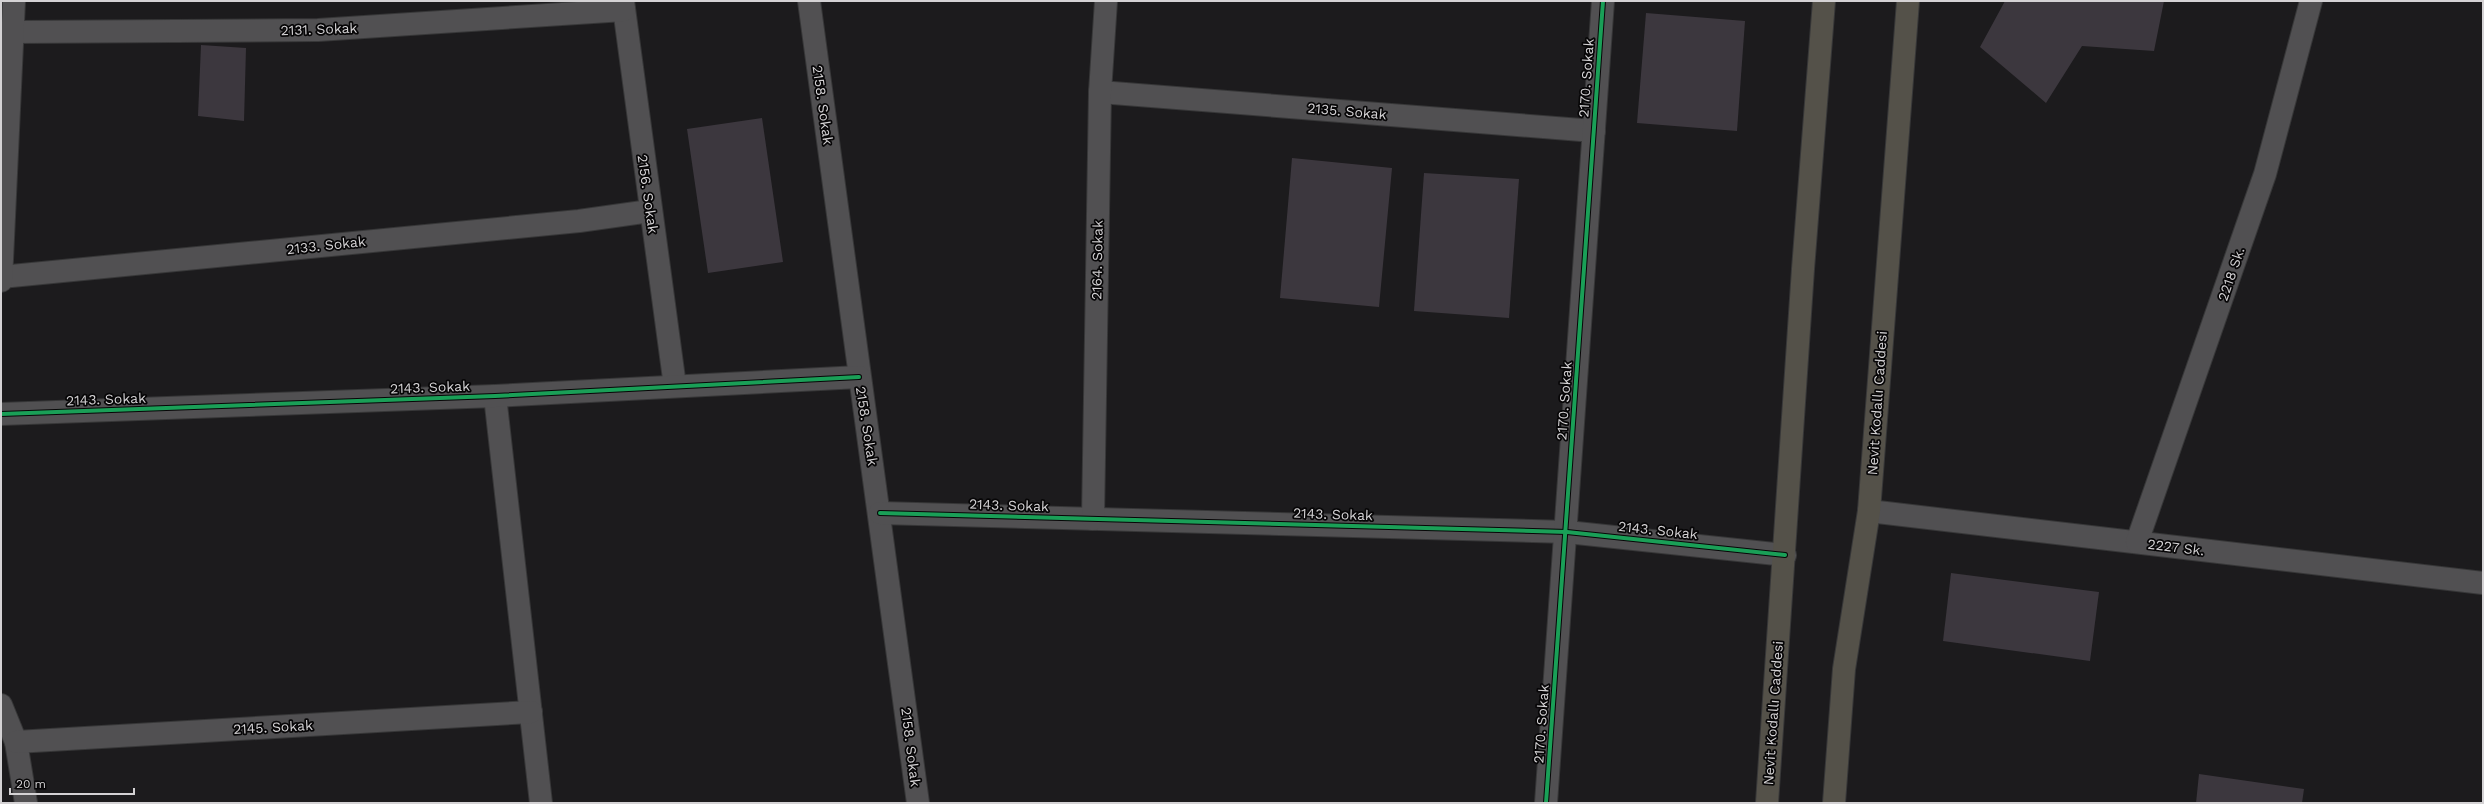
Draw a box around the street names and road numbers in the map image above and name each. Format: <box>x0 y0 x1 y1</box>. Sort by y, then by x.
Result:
street label: 2131. Sokak <box>280 20 358 38</box>
street label: 2170. Sokak <box>1575 38 1597 118</box>
street label: 2158. Sokak <box>810 64 836 146</box>
street label: 2135. Sokak <box>1307 100 1387 122</box>
street label: 2156. Sokak <box>635 153 661 235</box>
street label: 2164. Sokak <box>1088 220 1106 300</box>
street label: 2133. Sokak <box>286 233 366 257</box>
street label: 2218 Sk. <box>2214 245 2248 303</box>
street label: Nevit Kodallı Caddesi <box>1864 330 1890 476</box>
street label: 2170. Sokak <box>1553 361 1575 441</box>
street label: 2143. Sokak <box>390 378 470 396</box>
street label: 2158. Sokak <box>853 385 881 467</box>
street label: 2143. Sokak <box>66 390 146 408</box>
street label: 2143. Sokak <box>969 496 1049 514</box>
street label: 2143. Sokak <box>1293 505 1373 523</box>
street label: 2143. Sokak <box>1617 518 1699 542</box>
street label: 2227 Sk. <box>2147 536 2205 558</box>
street label: Nevit Kodallı Caddesi <box>1760 640 1786 786</box>
street label: 2170. Sokak <box>1530 684 1552 764</box>
street label: 2158. Sokak <box>898 706 924 788</box>
street label: 2145. Sokak <box>233 717 313 737</box>

